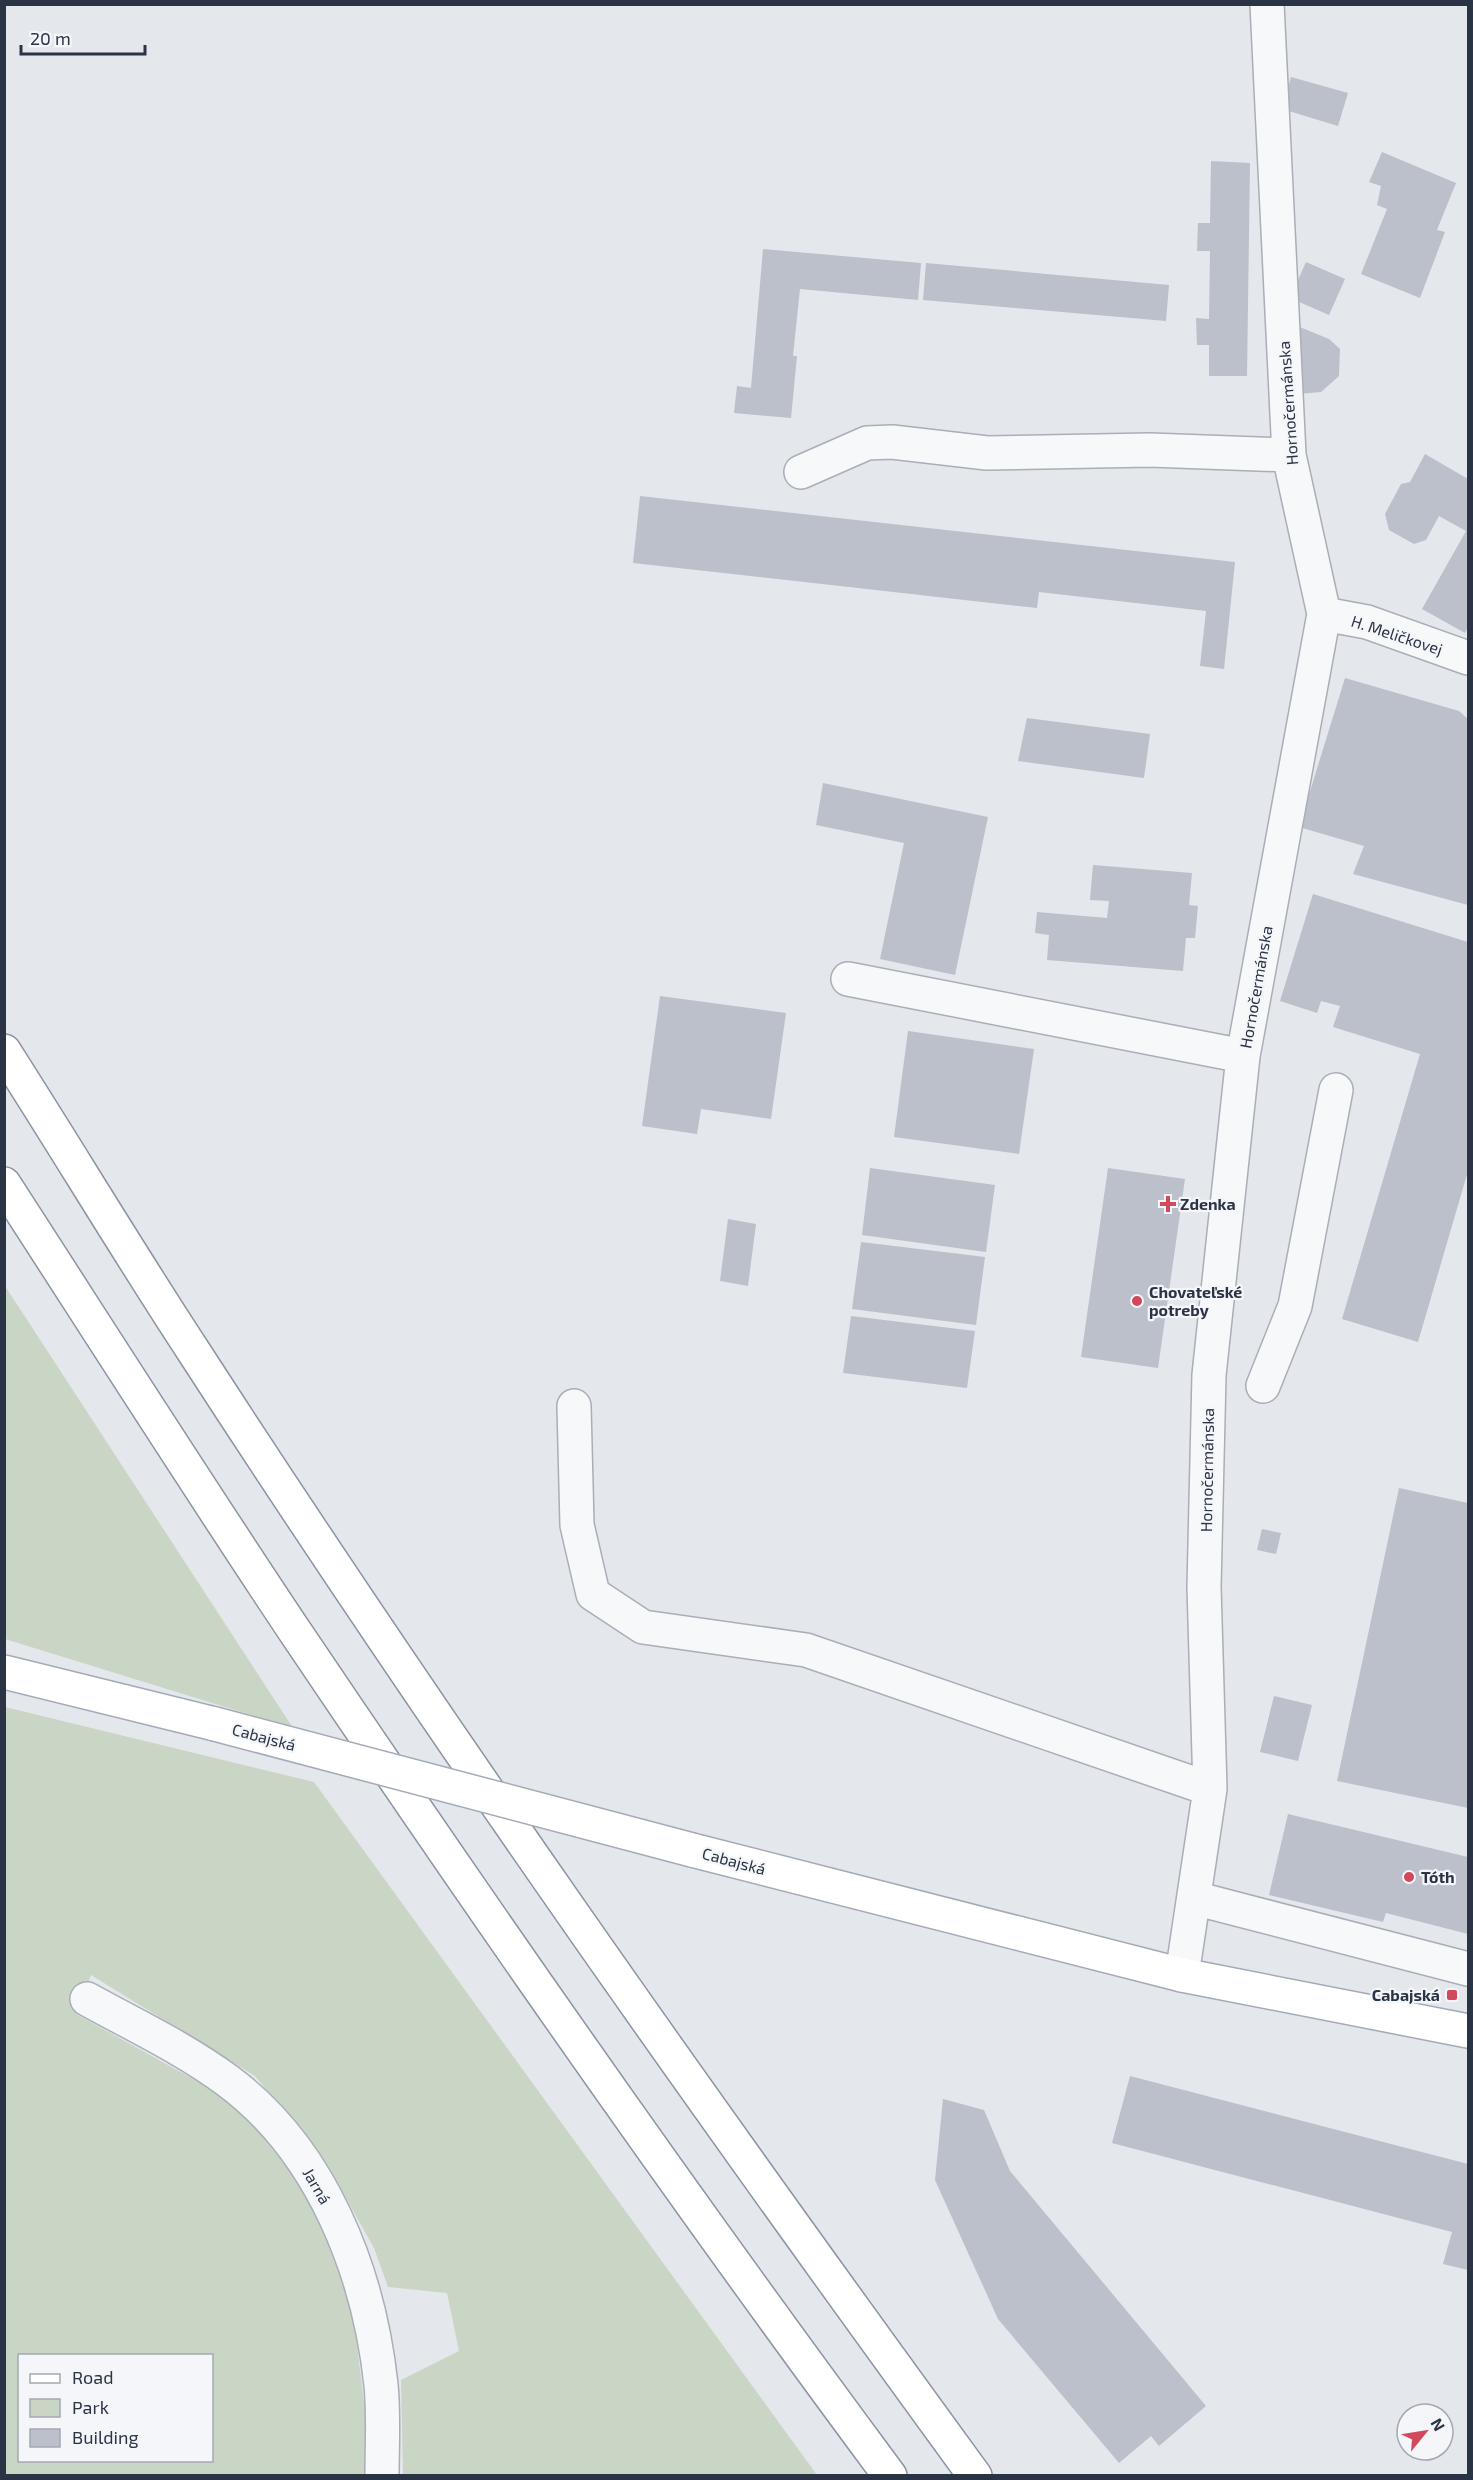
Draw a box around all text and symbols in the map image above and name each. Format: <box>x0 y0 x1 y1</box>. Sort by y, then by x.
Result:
scale bar <box>21 18 146 56</box>
text: 20 m <box>30 27 71 49</box>
street label: Hornočermánska <box>1274 340 1301 466</box>
street label: H. Meličkovej <box>1349 611 1445 659</box>
street label: Hornočermánska <box>1235 924 1276 1050</box>
place label: Zdenka <box>1180 1194 1236 1213</box>
marker: Zdenka <box>1161 1197 1175 1211</box>
place label: Chovateľské potreby <box>1149 1282 1242 1320</box>
marker: Chovateľské potreby <box>1130 1294 1144 1308</box>
street label: Hornočermánska <box>1196 1408 1217 1532</box>
street label: Cabajská <box>230 1719 298 1755</box>
street label: Cabajská <box>700 1843 768 1879</box>
place label: Tóth <box>1421 1867 1455 1886</box>
marker: Tóth <box>1402 1870 1416 1884</box>
place label: Cabajská <box>1372 1985 1440 2004</box>
marker: Cabajská <box>1445 1988 1459 2002</box>
street label: Jarná <box>300 2164 335 2207</box>
legend <box>18 2354 213 2462</box>
text: Road <box>72 2366 113 2388</box>
text: Park <box>72 2396 109 2418</box>
north arrow <box>1395 2402 1455 2462</box>
text: N <box>1427 2414 1450 2434</box>
text: Building <box>72 2426 139 2448</box>

